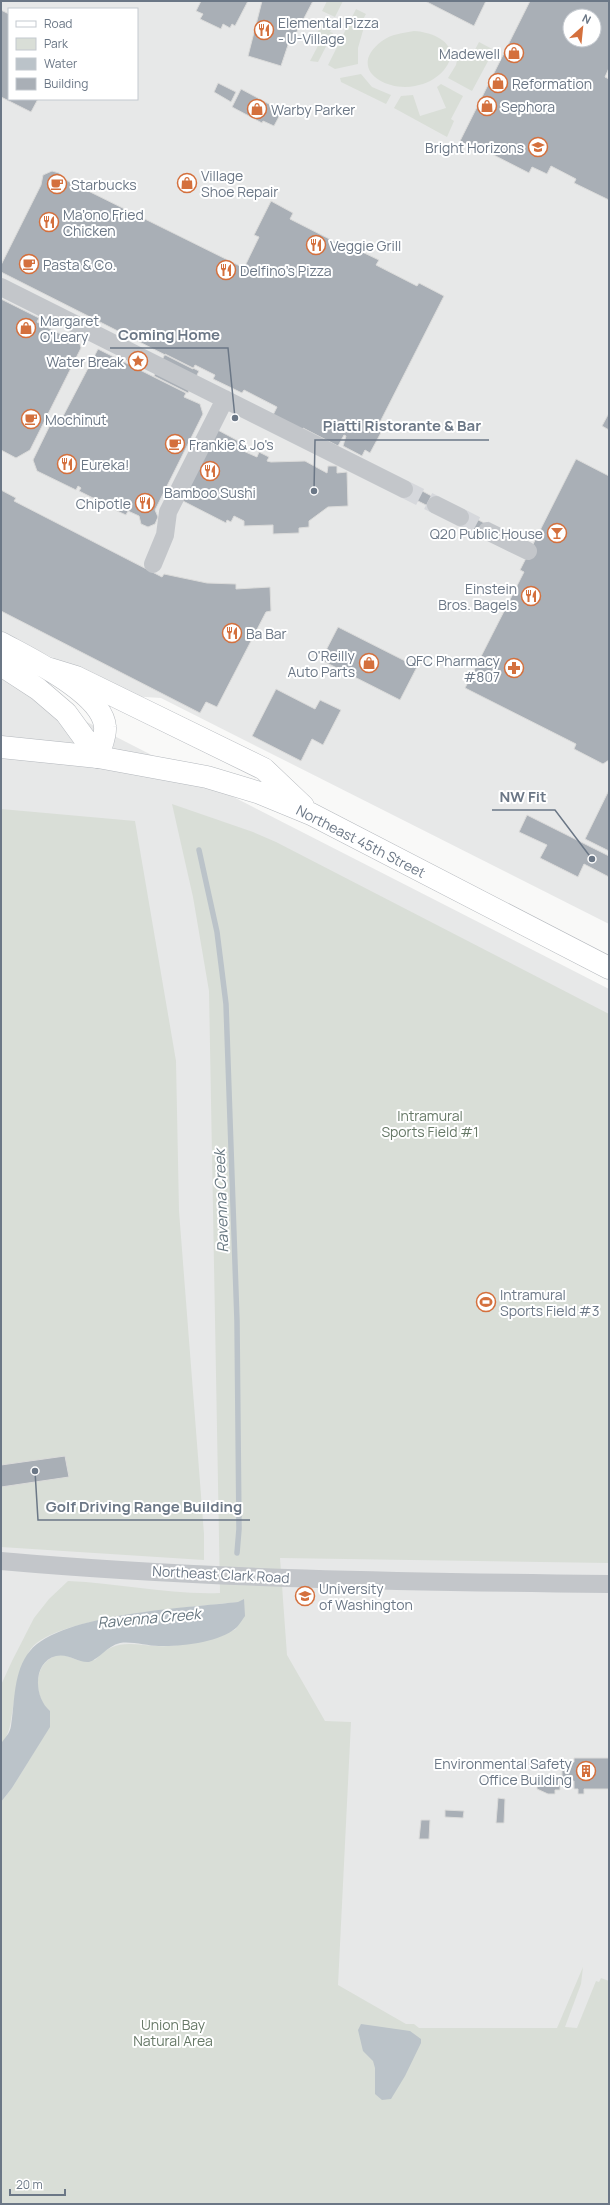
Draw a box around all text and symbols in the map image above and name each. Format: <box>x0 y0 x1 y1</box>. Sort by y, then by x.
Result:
legend <box>8 8 138 100</box>
north arrow <box>562 8 602 48</box>
text: N <box>580 10 594 27</box>
place label: Elemental Pizza - U-Village <box>278 13 379 48</box>
text: Road <box>44 15 72 32</box>
restaurant icon: Elemental Pizza - U-Village <box>253 19 275 41</box>
text: Park <box>44 35 69 52</box>
shop icon: Madewell <box>503 42 525 64</box>
place label: Madewell <box>439 44 500 63</box>
text: Water <box>44 55 78 72</box>
shop icon: Reformation <box>487 72 509 94</box>
place label: Reformation <box>512 74 592 93</box>
text: Building <box>44 75 88 92</box>
shop icon: Sephora <box>476 95 498 117</box>
place label: Sephora <box>501 97 555 116</box>
shop icon: Warby Parker <box>246 98 268 120</box>
place label: Warby Parker <box>271 100 355 119</box>
school or university icon: Bright Horizons <box>527 136 549 158</box>
place label: Bright Horizons <box>425 138 524 157</box>
place label: Village Shoe Repair <box>201 166 278 201</box>
shop icon: Village Shoe Repair <box>176 172 198 194</box>
cafe icon: Starbucks <box>46 173 68 195</box>
place label: Starbucks <box>71 175 137 194</box>
place label: Ma’ono Fried Chicken <box>63 205 144 240</box>
restaurant icon: Ma’ono Fried Chicken <box>38 211 60 233</box>
restaurant icon: Veggie Grill <box>305 234 327 256</box>
place label: Veggie Grill <box>330 236 401 255</box>
cafe icon: Pasta & Co. <box>18 253 40 275</box>
place label: Pasta & Co. <box>43 255 116 274</box>
restaurant icon: Delfino's Pizza <box>215 259 237 281</box>
place label: Delfino's Pizza <box>240 261 332 280</box>
place label: Margaret O'Leary <box>40 311 99 346</box>
shop icon: Margaret O'Leary <box>15 317 37 339</box>
callout: Coming Home <box>110 321 228 348</box>
text: Coming Home <box>118 324 220 345</box>
place icon: Water Break <box>127 350 149 372</box>
place label: Water Break <box>46 352 125 371</box>
cafe icon: Mochinut <box>20 408 42 430</box>
place label: Mochinut <box>45 410 107 429</box>
callout: Piatti Ristorante & Bar <box>315 413 489 440</box>
text: Piatti Ristorante & Bar <box>323 415 481 436</box>
cafe icon: Frankie & Jo's <box>164 433 186 455</box>
place label: Frankie & Jo's <box>189 435 274 454</box>
restaurant icon: Eureka! <box>56 453 78 475</box>
place label: Eureka! <box>81 455 130 474</box>
restaurant icon: Bamboo Sushi <box>199 460 221 482</box>
place label: Bamboo Sushi <box>164 483 256 502</box>
restaurant icon: Chipotle <box>134 492 156 514</box>
place label: Chipotle <box>76 494 131 513</box>
bar icon: Q20 Public House <box>546 522 568 544</box>
place label: Q20 Public House <box>430 524 543 543</box>
place label: Einstein Bros. Bagels <box>438 579 517 614</box>
restaurant icon: Einstein Bros. Bagels <box>520 585 542 607</box>
restaurant icon: Ba Bar <box>221 622 243 644</box>
place label: Ba Bar <box>246 624 287 643</box>
place label: O'Reilly Auto Parts <box>287 646 356 681</box>
place label: QFC Pharmacy #807 <box>406 651 501 686</box>
shop icon: O'Reilly Auto Parts <box>358 652 380 674</box>
pharmacy icon: QFC Pharmacy #807 <box>503 657 525 679</box>
callout: NW Fit <box>492 783 555 810</box>
text: NW Fit <box>500 786 546 807</box>
street label: Northeast 45th Street <box>293 800 429 882</box>
park label: Intramural Sports Field #1 <box>381 1106 479 1141</box>
water label: Ravenna Creek <box>209 1146 233 1253</box>
place label: Intramural Sports Field #3 <box>500 1285 600 1320</box>
sports icon: Intramural Sports Field #3 <box>475 1291 497 1313</box>
callout: Golf Driving Range Building <box>38 1493 250 1520</box>
text: Golf Driving Range Building <box>46 1496 242 1517</box>
street label: Northeast Clark Road <box>152 1561 290 1587</box>
place label: University of Washington <box>319 1579 413 1614</box>
school or university icon: University of Washington <box>294 1585 316 1607</box>
water label: Ravenna Creek <box>97 1603 204 1633</box>
place label: Environmental Safety Office Building <box>434 1754 573 1789</box>
building icon: Environmental Safety Office Building <box>575 1760 597 1782</box>
park label: Union Bay Natural Area <box>133 2015 213 2050</box>
scale bar <box>10 2171 65 2197</box>
text: 20 m <box>16 2176 43 2193</box>

